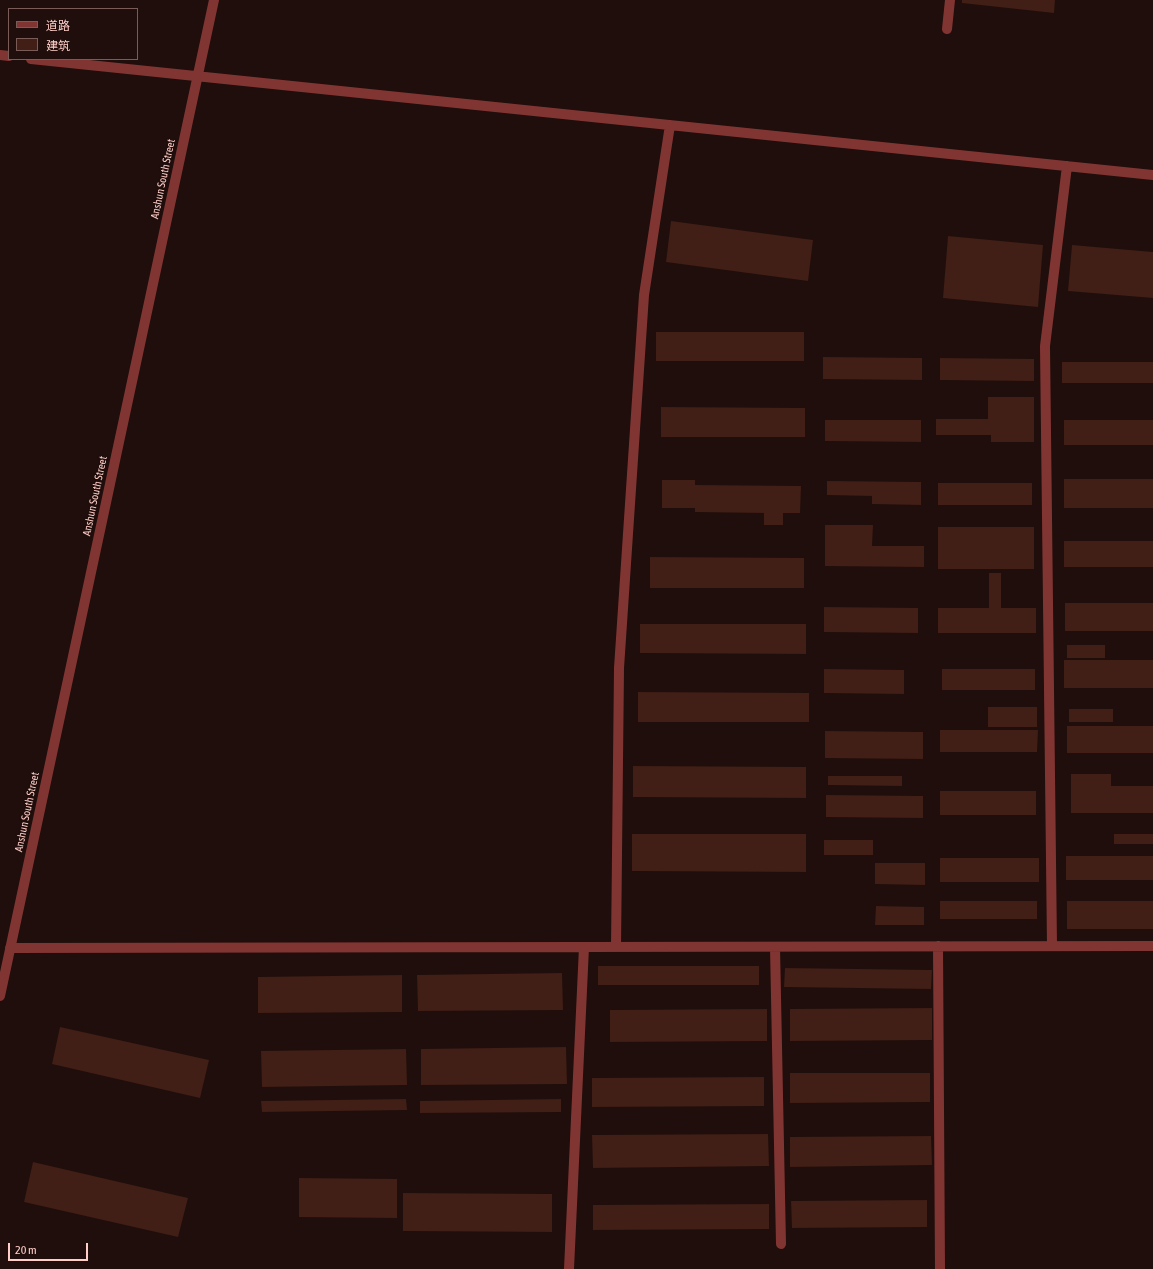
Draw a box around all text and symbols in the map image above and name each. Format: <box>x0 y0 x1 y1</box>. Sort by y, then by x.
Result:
legend <box>8 8 138 60</box>
text: 道路 <box>46 19 70 33</box>
text: 建筑 <box>46 39 70 53</box>
street label: Anshun South Street <box>148 138 178 220</box>
street label: Anshun South Street <box>80 455 110 537</box>
street label: Anshun South Street <box>12 771 42 853</box>
scale bar <box>10 1235 90 1261</box>
text: 20 m <box>15 1243 37 1257</box>

